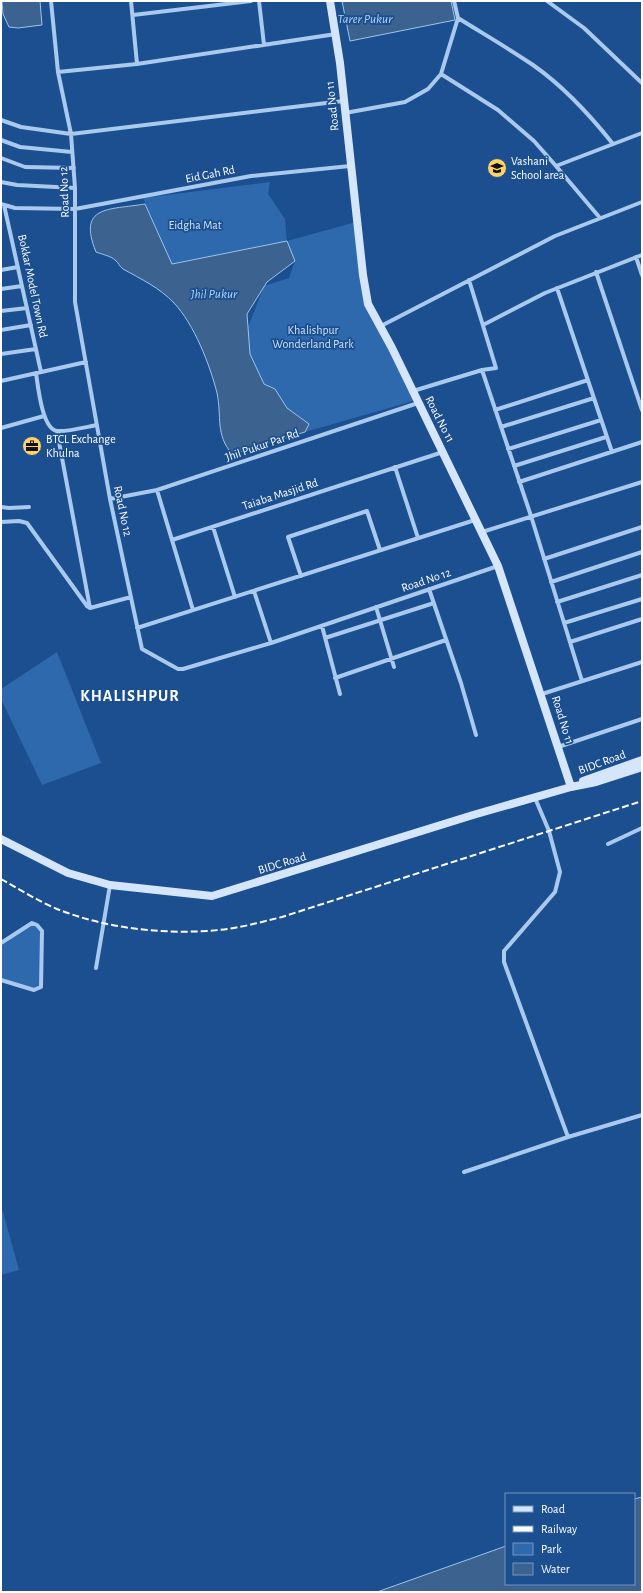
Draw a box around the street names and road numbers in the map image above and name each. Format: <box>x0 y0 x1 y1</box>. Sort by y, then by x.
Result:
street label: Road No 11 <box>323 81 341 131</box>
street label: Eid Gah Rd <box>184 163 236 185</box>
street label: Road No 12 <box>57 166 71 218</box>
street label: Bokkar Model Town Rd <box>16 233 50 339</box>
street label: Road No 11 <box>423 394 457 444</box>
street label: Jhil Pukur Par Rd <box>224 427 300 463</box>
street label: Taiaba Masjid Rd <box>241 476 320 513</box>
street label: Road No 12 <box>112 485 134 538</box>
street label: Road No 12 <box>400 566 453 594</box>
street label: Road No 11 <box>550 694 576 746</box>
street label: BIDC Road <box>577 748 627 776</box>
street label: BIDC Road <box>257 850 307 876</box>

